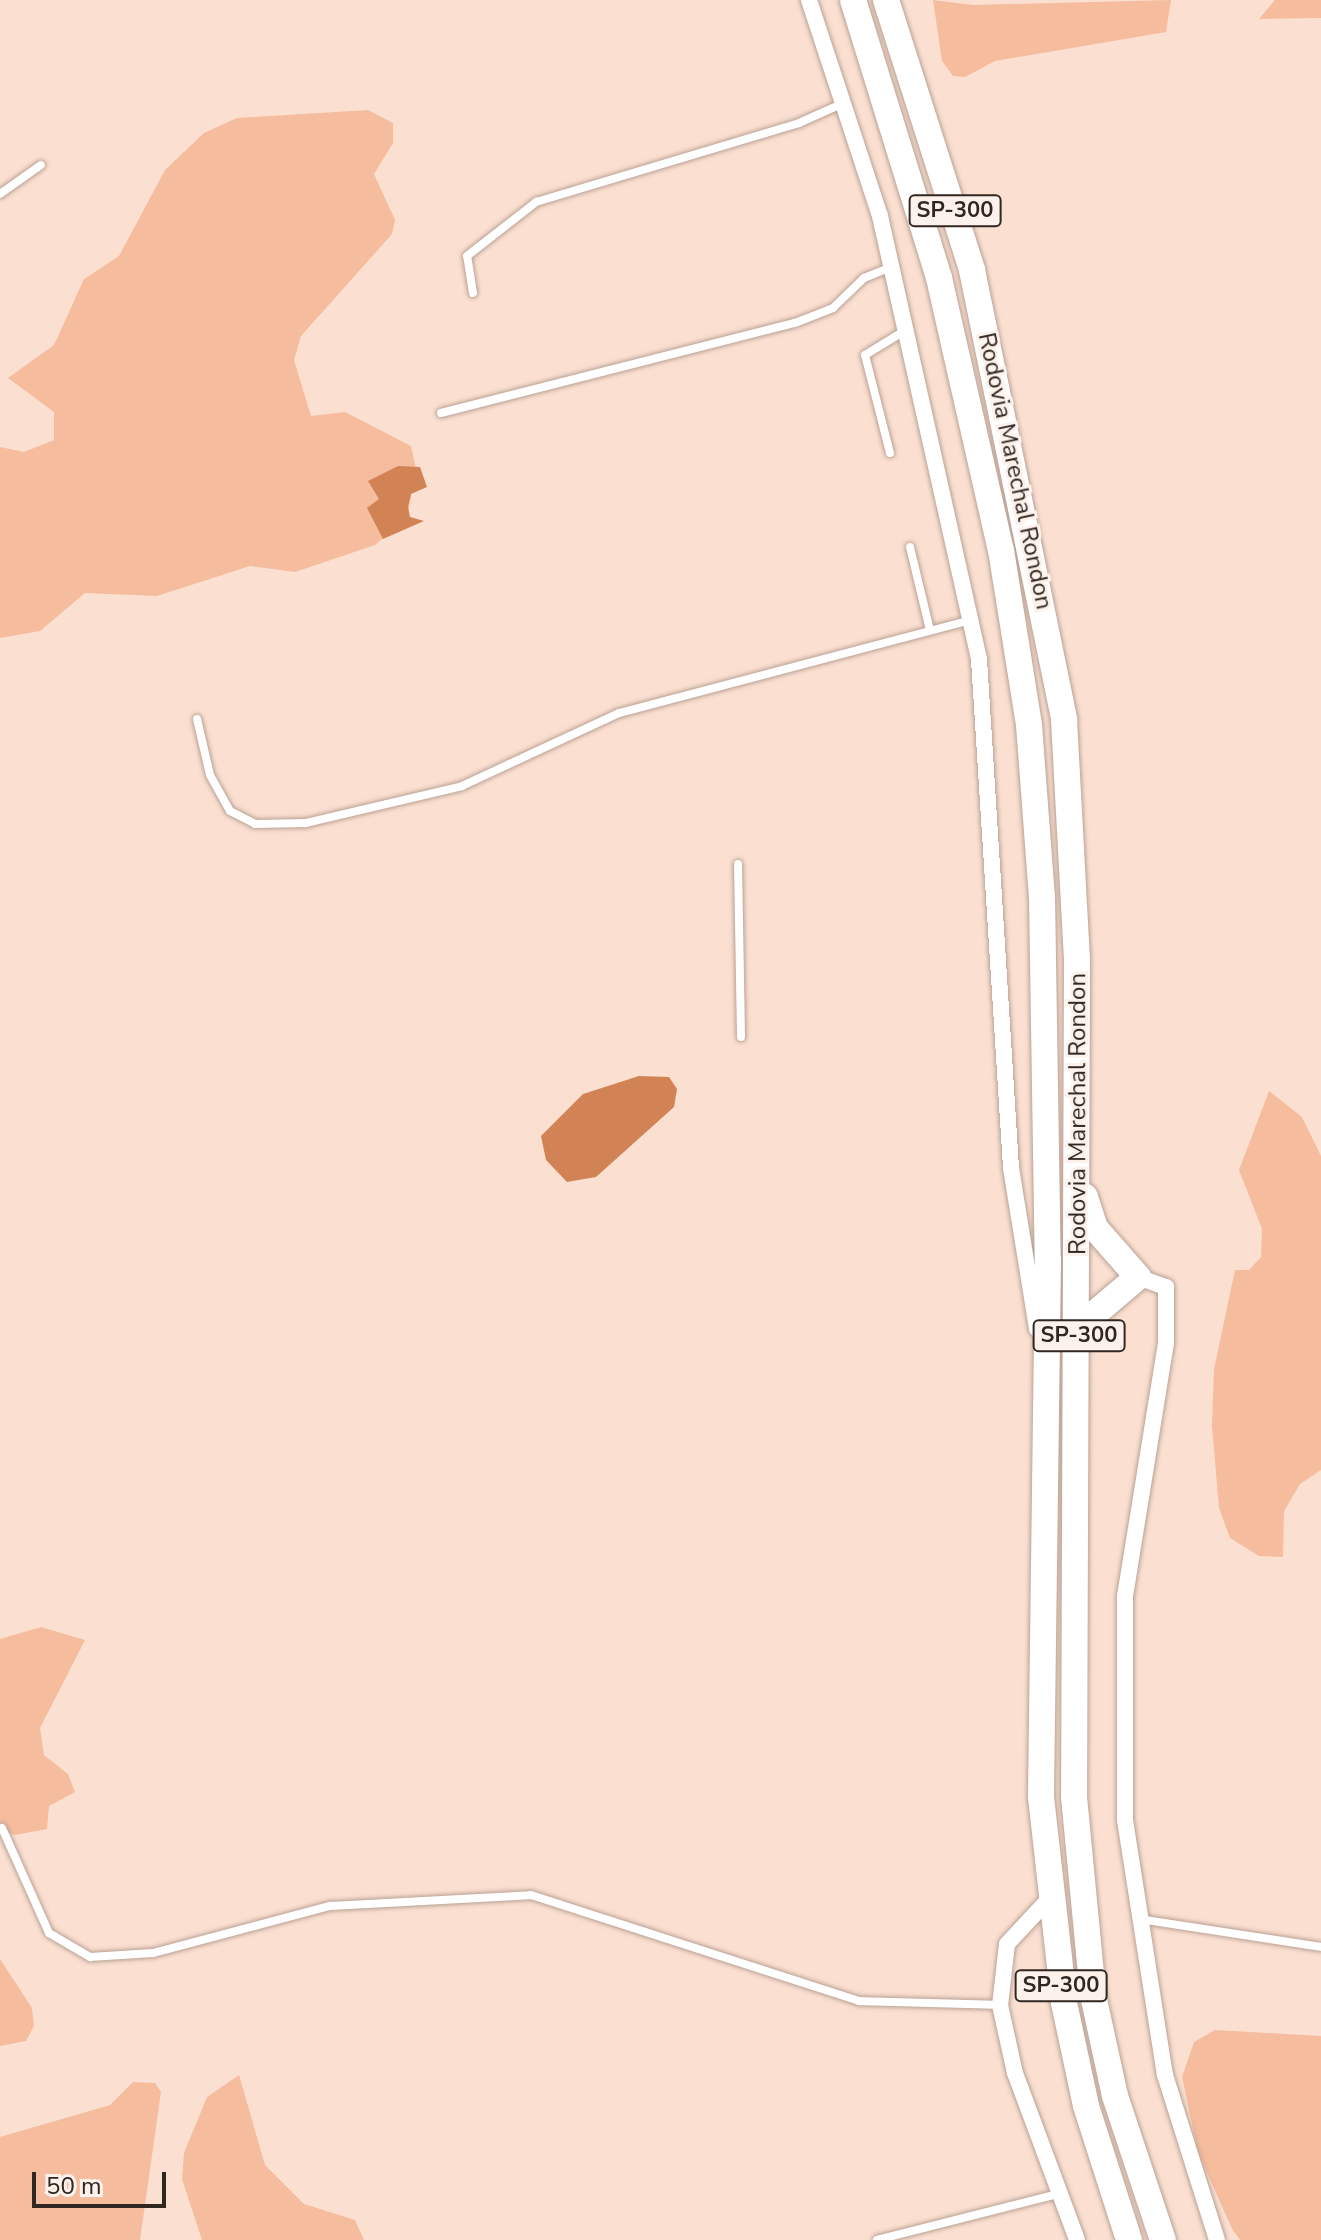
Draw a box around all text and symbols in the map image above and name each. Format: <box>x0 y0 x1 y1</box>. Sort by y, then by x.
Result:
road number: SP-300 <box>907 193 1003 229</box>
street label: Rodovia Marechal Rondon <box>972 330 1058 612</box>
street label: Rodovia Marechal Rondon <box>1064 973 1092 1255</box>
road number: SP-300 <box>1031 1318 1127 1354</box>
road number: SP-300 <box>1013 1968 1109 2004</box>
scale bar <box>36 2156 170 2206</box>
text: 50 m <box>46 2170 102 2202</box>

